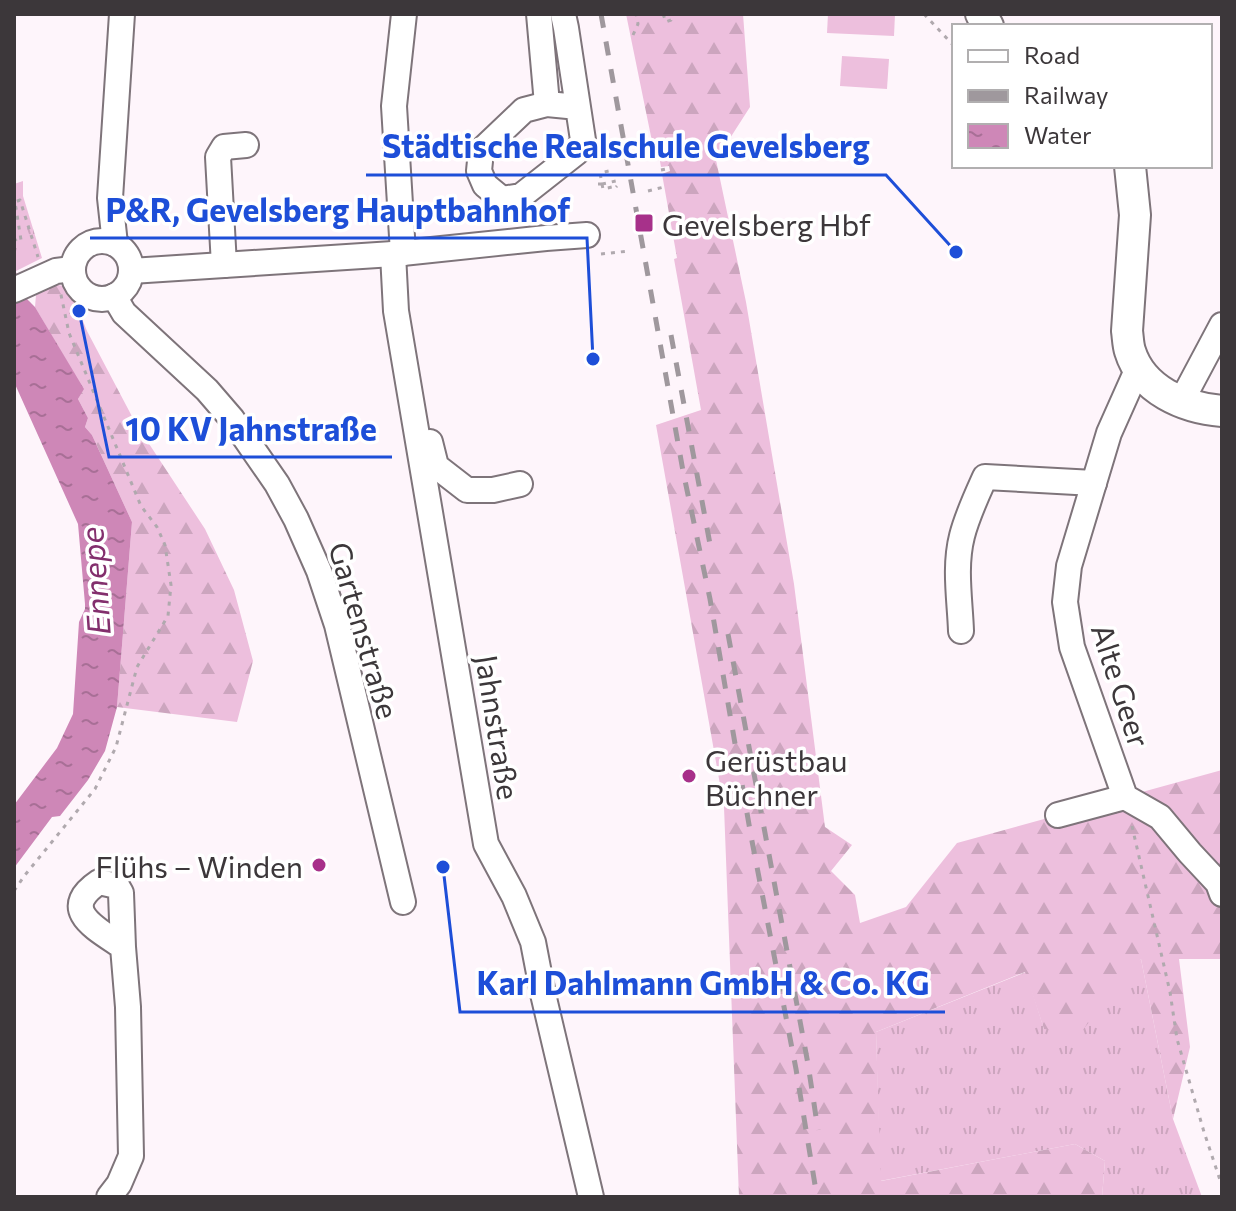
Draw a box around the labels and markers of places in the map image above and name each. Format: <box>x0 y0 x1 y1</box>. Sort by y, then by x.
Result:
callout: Städtische Realschule Gevelsberg <box>366 119 886 175</box>
callout: P&R, Gevelsberg Hauptbahnhof <box>90 182 587 238</box>
place label: Gevelsberg Hbf <box>662 205 871 242</box>
marker: Gevelsberg Hbf <box>633 212 655 234</box>
callout: 10 KV Jahnstraße <box>109 401 392 457</box>
place label: Gerüstbau Büchner <box>705 741 848 812</box>
marker: Gerüstbau Büchner <box>680 767 698 785</box>
place label: Flühs – Winden <box>96 847 303 884</box>
marker: Flühs – Winden <box>310 856 328 874</box>
callout: Karl Dahlmann GmbH & Co. KG <box>460 956 945 1012</box>

